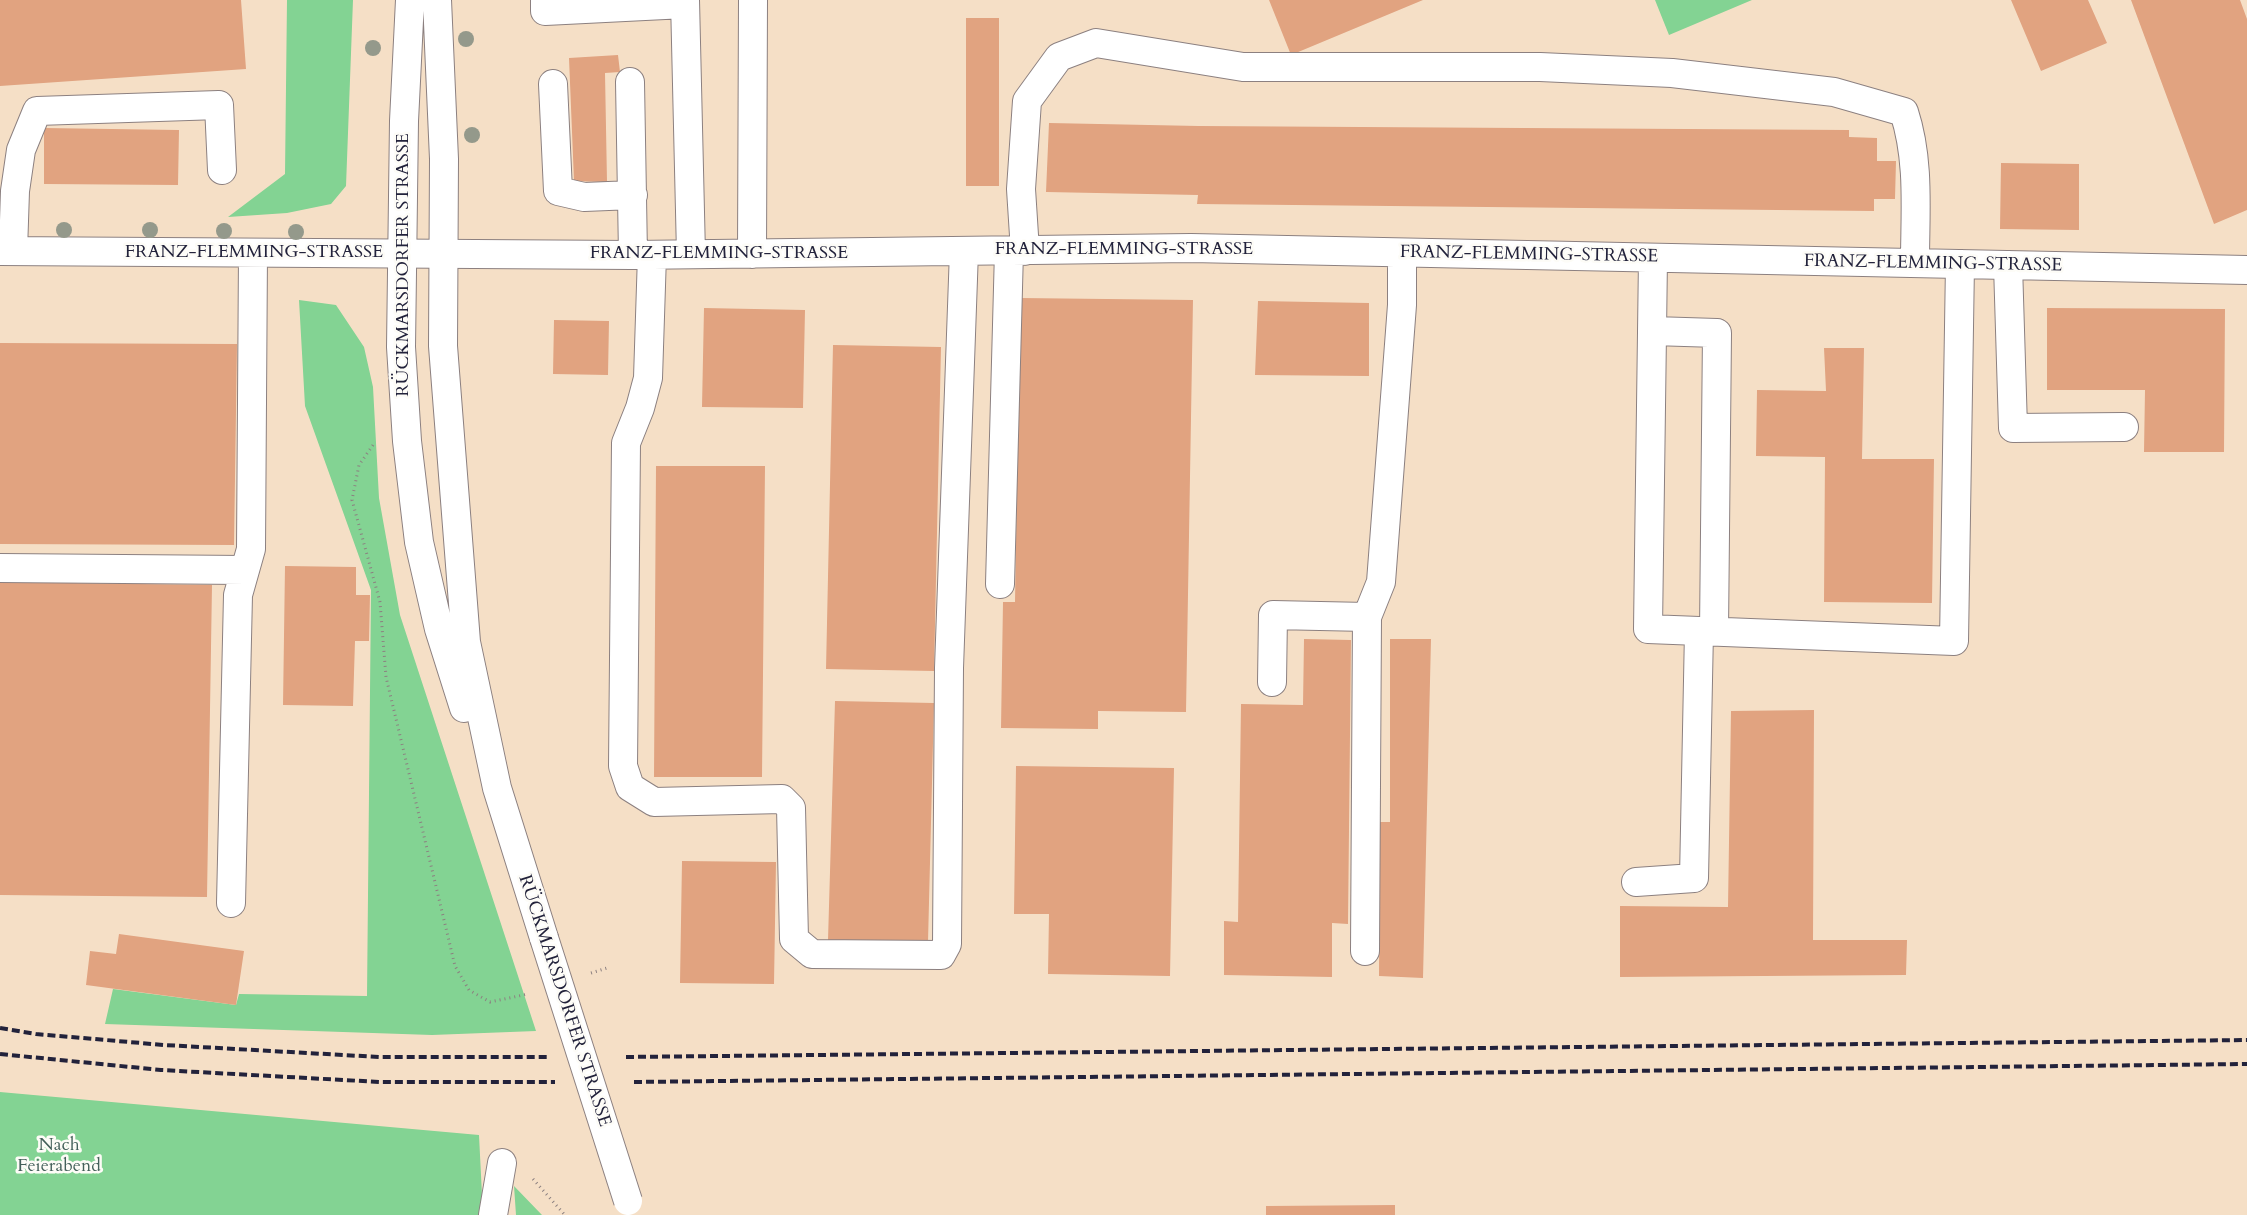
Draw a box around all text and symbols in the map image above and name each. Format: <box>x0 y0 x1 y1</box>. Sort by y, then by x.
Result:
street label: RÜCKMARSDORFER STRASSE <box>393 133 415 397</box>
street label: FRANZ-FLEMMING-STRASSE <box>995 239 1253 261</box>
street label: FRANZ-FLEMMING-STRASSE <box>125 242 383 264</box>
street label: FRANZ-FLEMMING-STRASSE <box>1400 242 1658 268</box>
street label: FRANZ-FLEMMING-STRASSE <box>590 243 848 265</box>
street label: FRANZ-FLEMMING-STRASSE <box>1804 251 2062 277</box>
street label: RÜCKMARSDORFER STRASSE <box>513 872 615 1130</box>
park label: Nach Feierabend <box>17 1135 101 1178</box>

